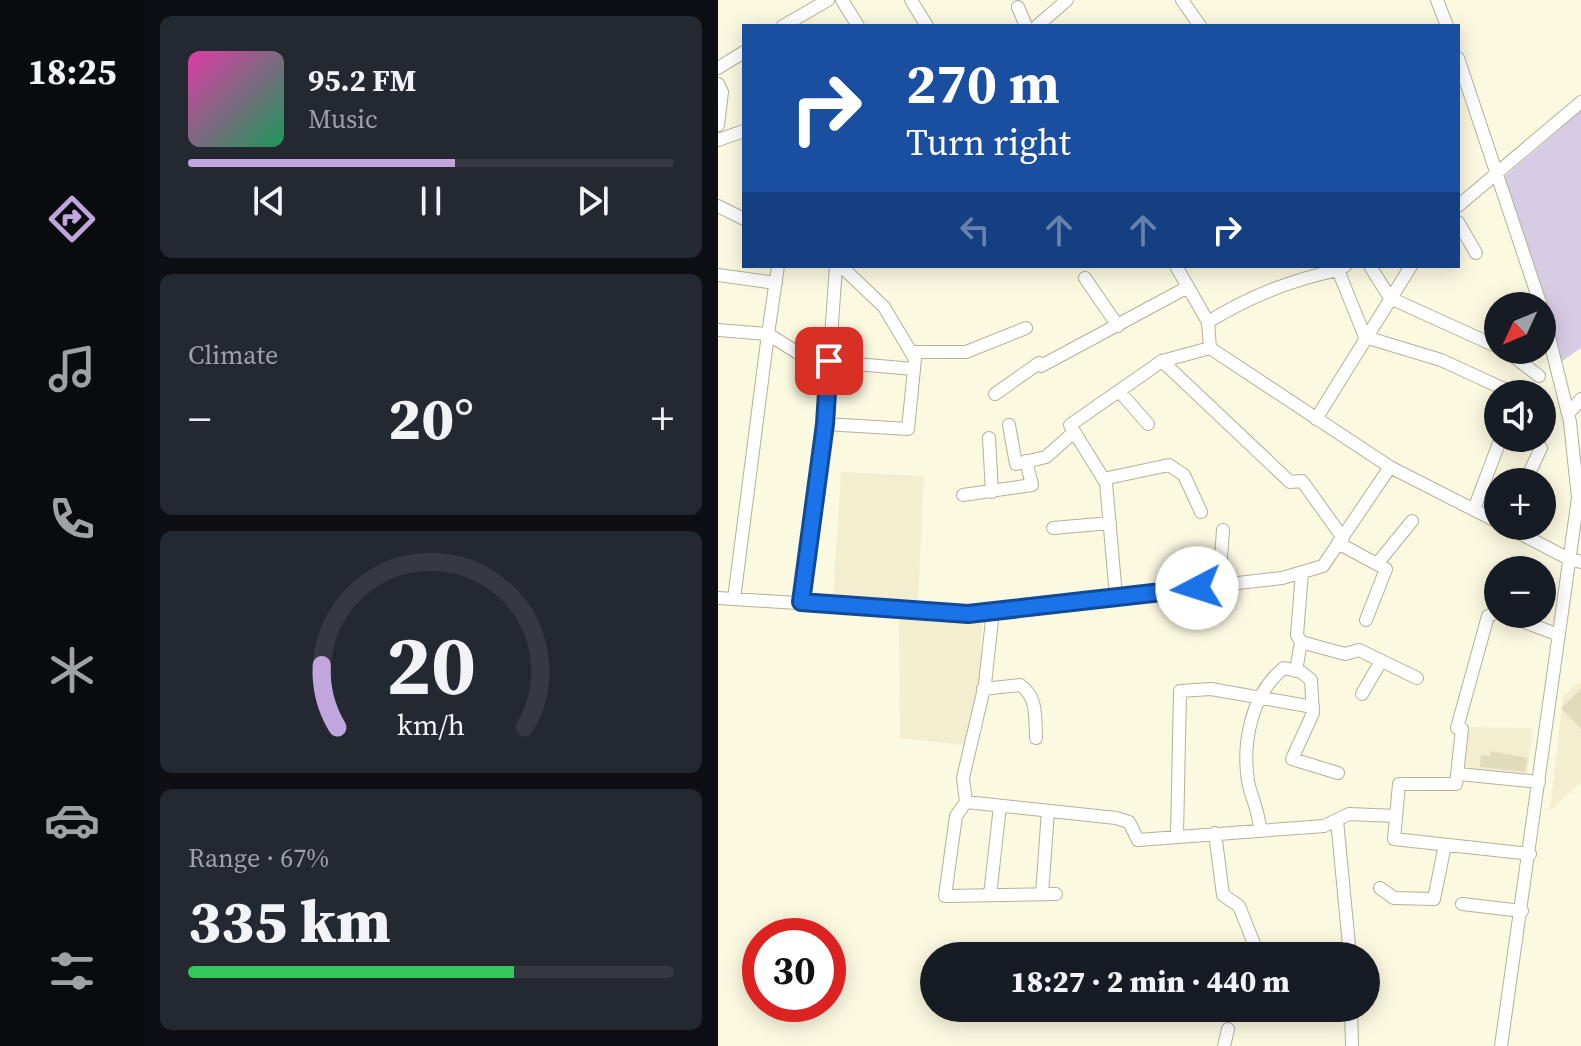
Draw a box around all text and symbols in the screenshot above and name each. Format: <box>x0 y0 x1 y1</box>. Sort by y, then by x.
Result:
text: 270 m <box>906 45 1060 122</box>
text: 18:25 <box>28 47 116 96</box>
icon: right <box>774 56 878 160</box>
text: 95.2 FM <box>308 60 416 101</box>
text: Music <box>308 101 378 137</box>
text: Turn right <box>906 118 1071 167</box>
icon: previous <box>247 179 291 223</box>
icon: pause <box>409 179 453 223</box>
icon: next <box>571 179 615 223</box>
icon: directions <box>44 191 100 247</box>
icon: left <box>953 208 997 252</box>
icon: ahead <box>1037 208 1081 252</box>
icon: ahead <box>1121 208 1165 252</box>
icon: right <box>1205 208 1249 252</box>
north arrow <box>1484 292 1556 364</box>
map controls <box>1484 292 1556 628</box>
pin <box>795 327 863 395</box>
text: Climate <box>188 337 278 373</box>
icon: arrive <box>807 339 851 383</box>
icon: music <box>44 341 100 397</box>
text: 20° <box>388 377 474 459</box>
button: sound <box>1484 380 1556 452</box>
text: − <box>188 388 211 449</box>
text: + <box>651 388 674 449</box>
button: + <box>1484 468 1556 540</box>
icon: phone <box>44 491 100 547</box>
position arrow <box>1155 546 1239 630</box>
button: − <box>1484 556 1556 628</box>
text: 20 <box>386 607 476 721</box>
icon: climate <box>44 642 100 698</box>
text: km/h <box>397 705 465 745</box>
icon: car <box>44 792 100 848</box>
text: Range · 67% <box>188 840 329 876</box>
text: 335 km <box>188 880 391 962</box>
speed limit sign: 30 <box>742 918 846 1022</box>
icon: filters <box>44 943 100 999</box>
text: 18:27 · 2 min · 440 m <box>1010 961 1290 1002</box>

